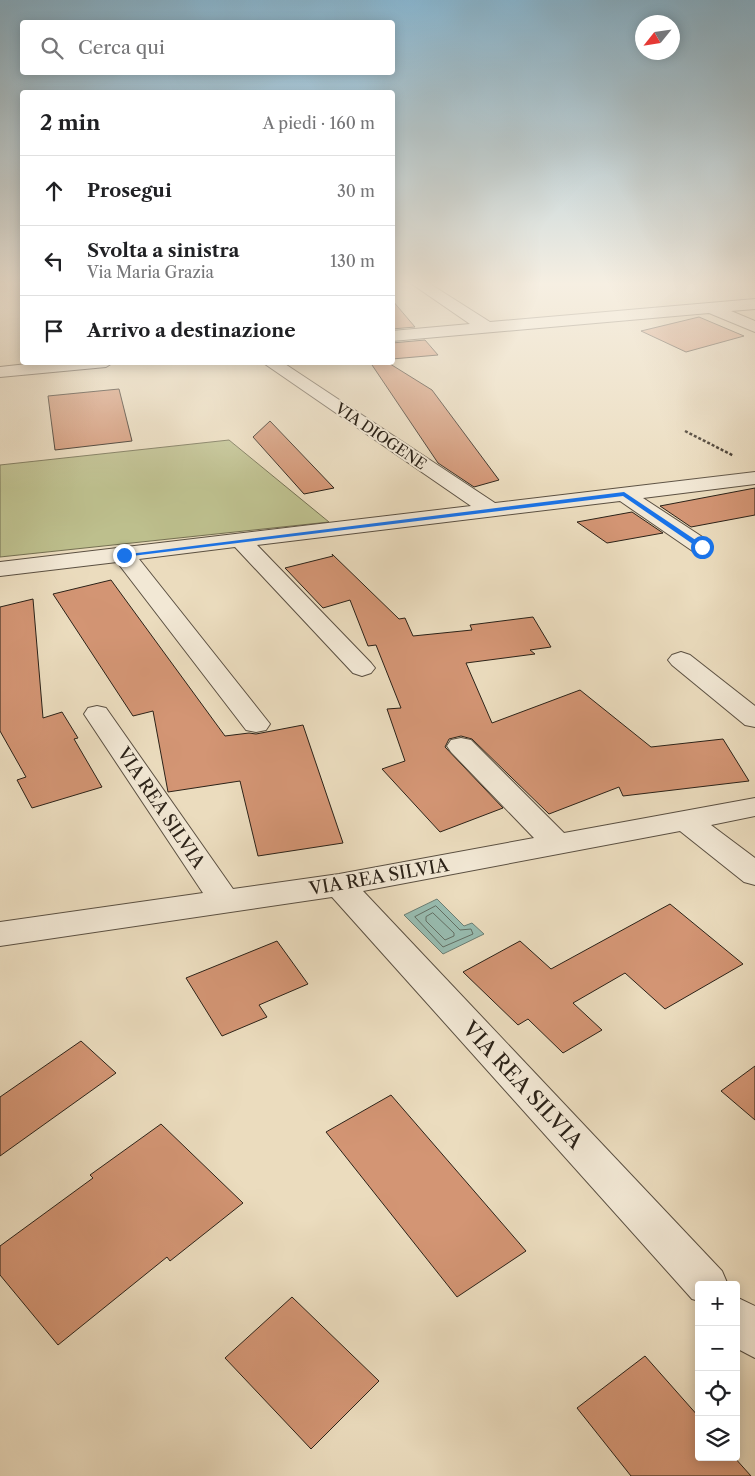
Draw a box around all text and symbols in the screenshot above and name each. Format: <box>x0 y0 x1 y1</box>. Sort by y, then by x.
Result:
north arrow <box>635 15 680 60</box>
search box <box>20 20 395 75</box>
icon: search <box>38 34 66 62</box>
text: Cerca qui <box>78 36 165 59</box>
text: 2 min <box>40 110 100 135</box>
text: A piedi · 160 m <box>263 113 375 133</box>
icon: ahead <box>40 177 68 205</box>
text: Prosegui <box>87 179 172 202</box>
text: 30 m <box>337 181 375 201</box>
text: Svolta a sinistra <box>87 239 240 262</box>
icon: left <box>40 247 68 275</box>
text: 130 m <box>330 251 375 271</box>
text: Via Maria Grazia <box>87 262 214 282</box>
icon: arrive <box>40 317 68 345</box>
text: Arrivo a destinazione <box>87 319 296 342</box>
street label: VIA DIOGENE <box>331 398 430 474</box>
route start <box>691 536 714 559</box>
route end <box>113 544 136 567</box>
street label: VIA REA SILVIA <box>112 742 210 873</box>
street label: VIA REA SILVIA <box>307 854 451 900</box>
street label: VIA REA SILVIA <box>457 1015 589 1154</box>
map controls <box>695 1281 740 1461</box>
button: + <box>695 1281 740 1326</box>
button: − <box>695 1326 740 1371</box>
button: locate <box>695 1371 740 1416</box>
button: layers <box>695 1416 740 1461</box>

